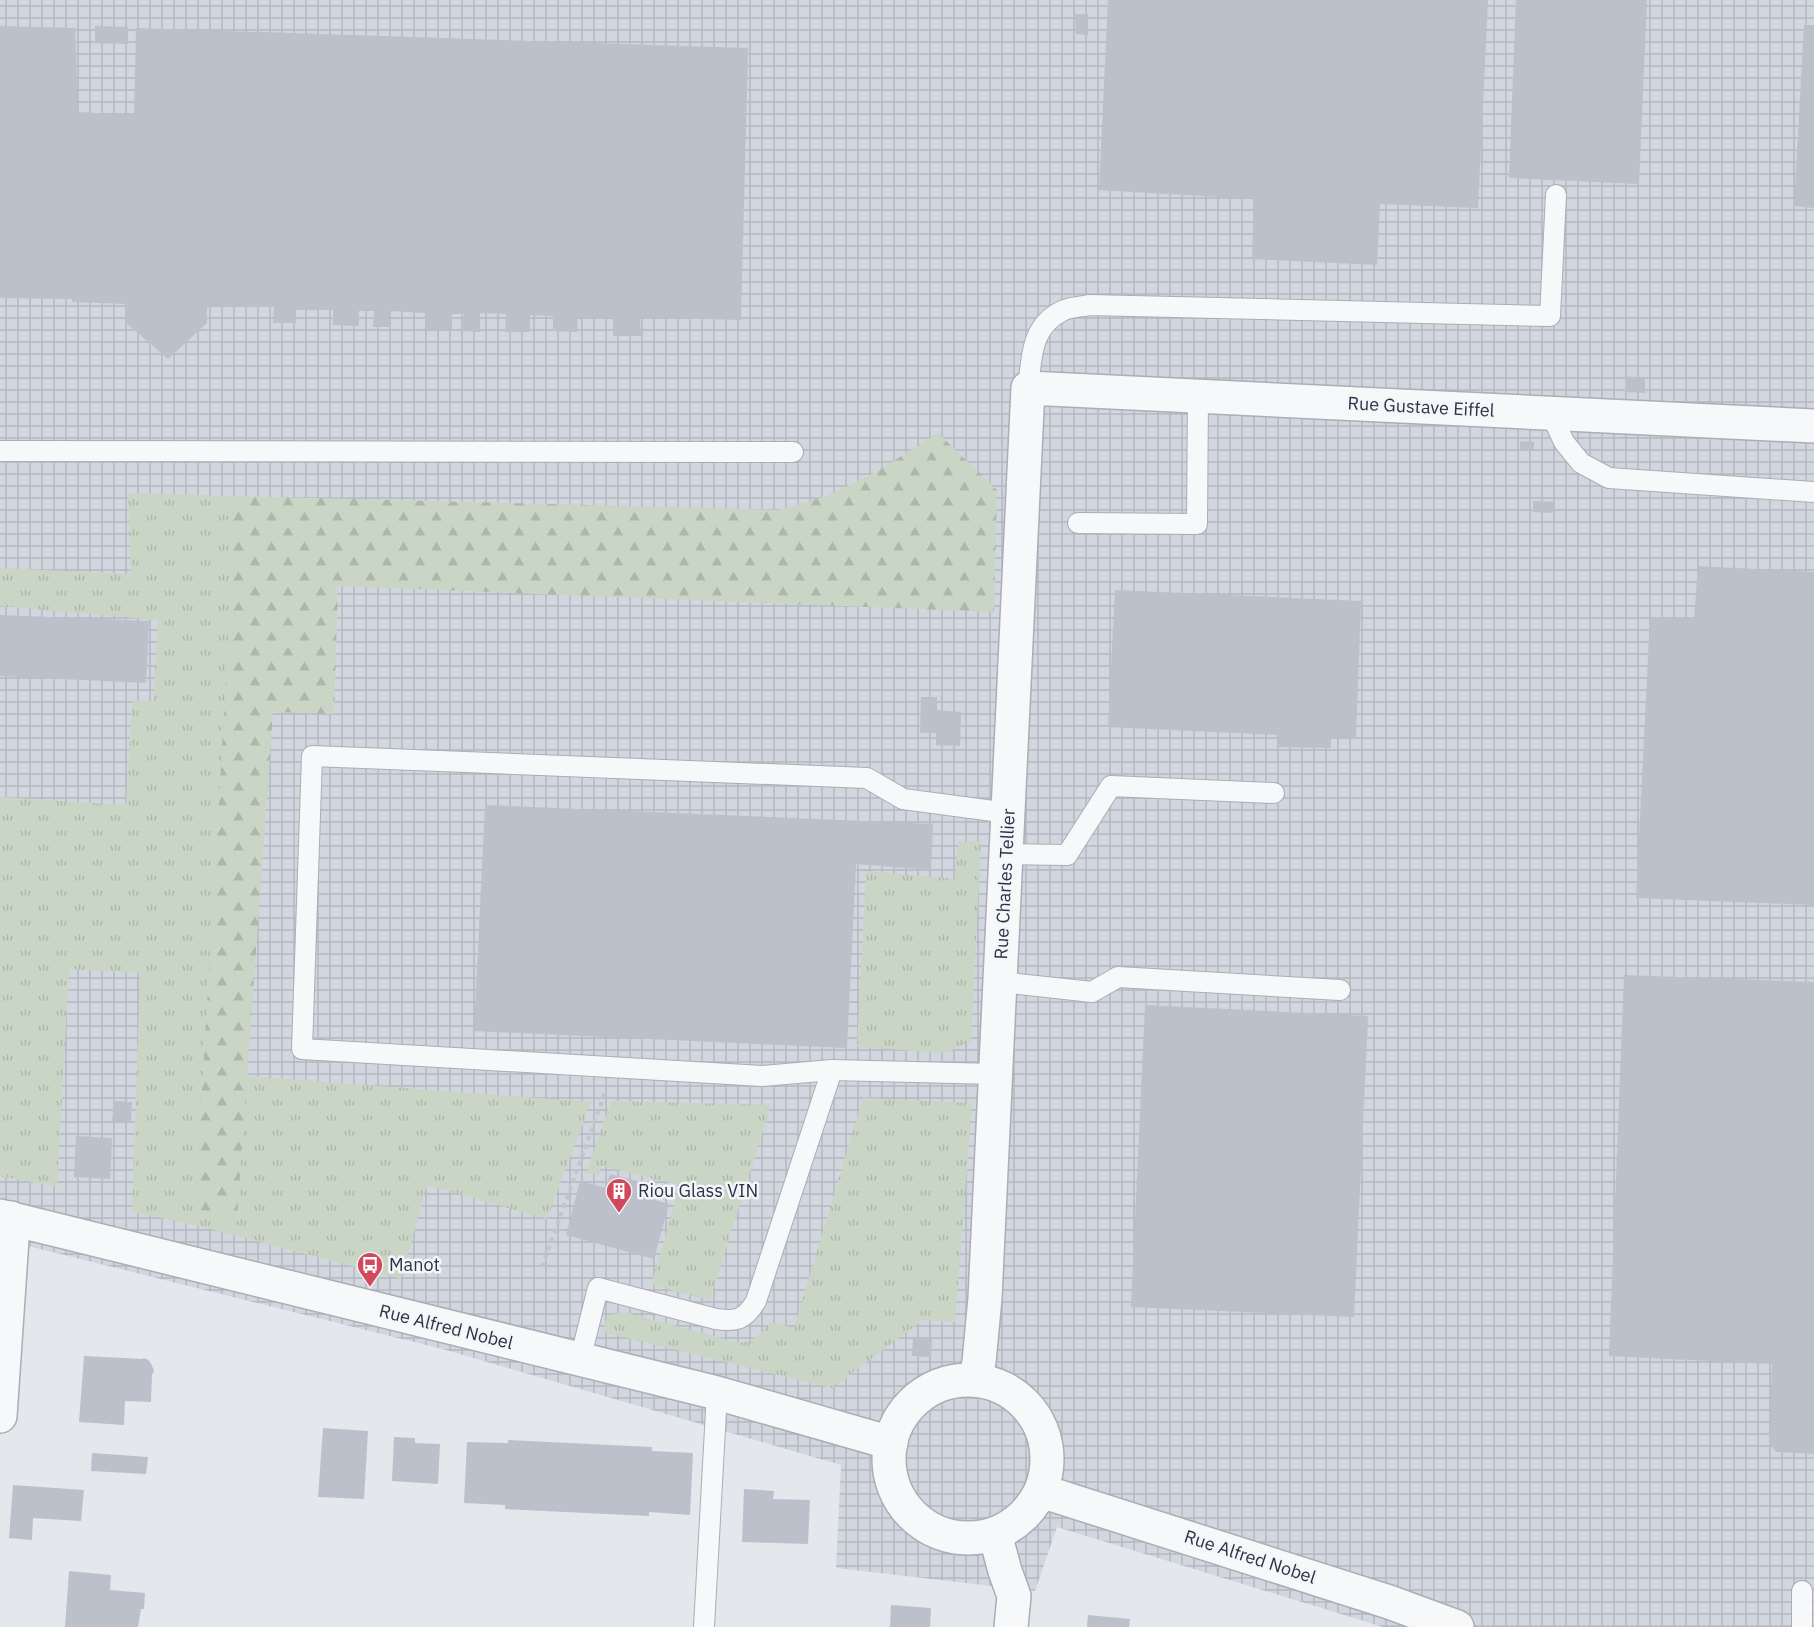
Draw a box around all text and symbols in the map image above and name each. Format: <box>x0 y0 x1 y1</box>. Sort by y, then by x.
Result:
street label: Rue Gustave Eiffel <box>1347 391 1495 422</box>
street label: Rue Charles Tellier <box>989 808 1020 960</box>
building icon: Riou Glass VIN <box>604 1176 634 1214</box>
place label: Riou Glass VIN <box>638 1179 758 1202</box>
bus stop icon: Manot <box>355 1250 385 1288</box>
place label: Manot <box>389 1253 440 1276</box>
street label: Rue Alfred Nobel <box>377 1299 516 1354</box>
street label: Rue Alfred Nobel <box>1181 1524 1319 1589</box>

